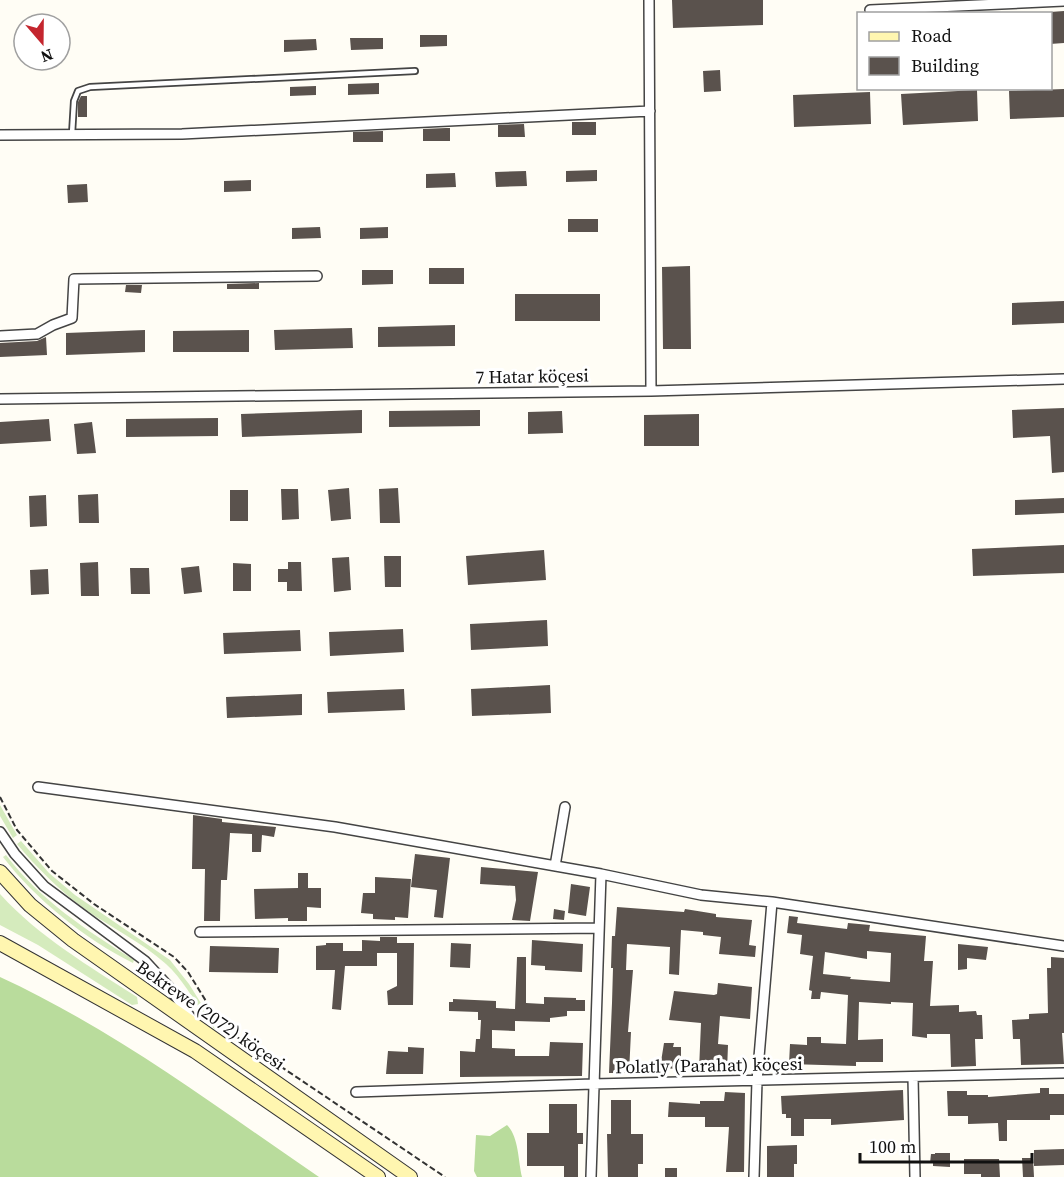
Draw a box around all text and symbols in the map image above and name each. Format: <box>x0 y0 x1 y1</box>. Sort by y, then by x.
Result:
north arrow <box>12 12 72 72</box>
legend <box>857 12 1052 90</box>
text: Road <box>911 23 952 48</box>
text: N <box>38 44 56 69</box>
text: Building <box>911 53 979 78</box>
street label: 7 Hatar köçesi <box>475 363 589 389</box>
street label: Bekrewe (2072) köçesi <box>132 954 290 1076</box>
street label: Polatly (Parahat) köçesi <box>615 1051 803 1079</box>
scale bar <box>860 1126 1032 1164</box>
text: 100 m <box>869 1134 916 1159</box>

